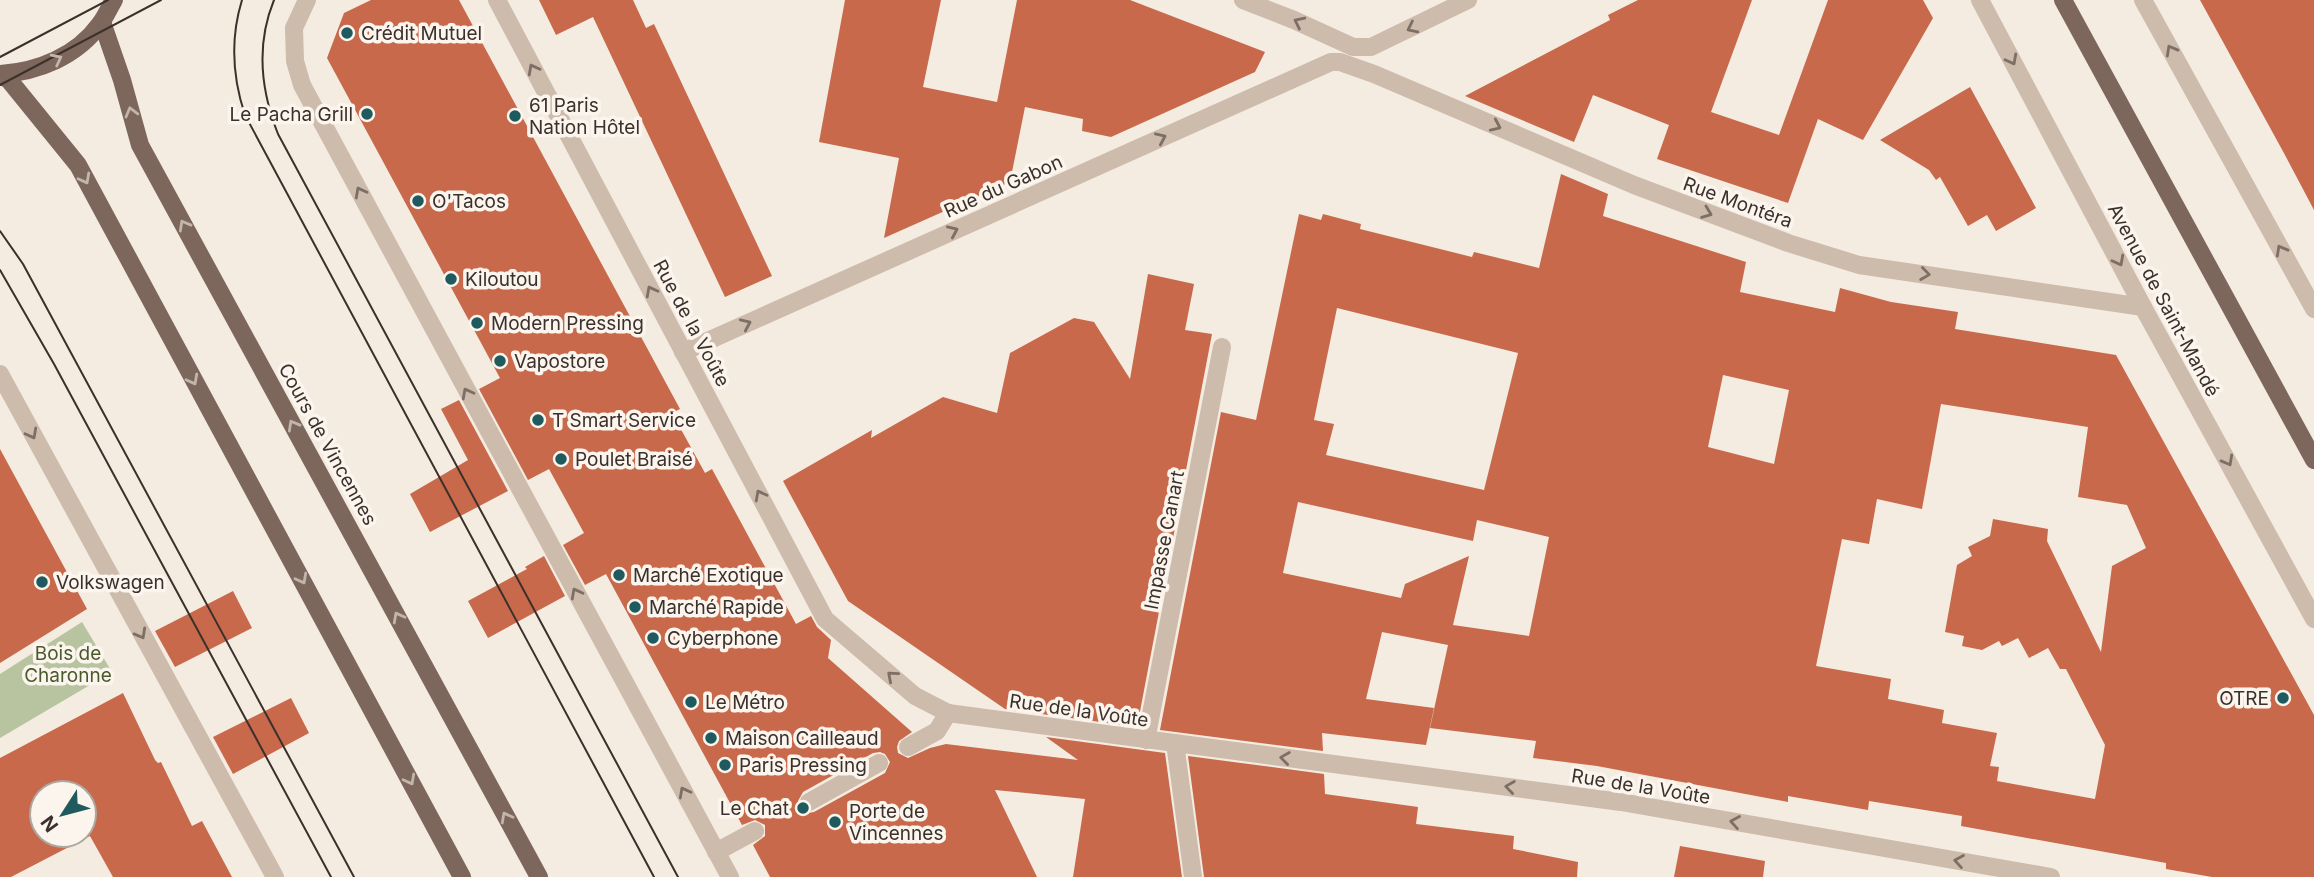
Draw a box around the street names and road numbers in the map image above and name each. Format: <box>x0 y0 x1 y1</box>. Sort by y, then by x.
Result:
street label: Rue du Gabon <box>940 150 1066 223</box>
street label: Rue Montéra <box>1680 172 1796 233</box>
street label: Avenue de Saint-Mandé <box>2103 200 2224 401</box>
street label: Rue de la Voûte <box>648 256 735 391</box>
street label: Cours de Vincennes <box>274 359 382 529</box>
street label: Impasse Canart <box>1140 469 1189 611</box>
street label: Rue de la Voûte <box>1008 689 1150 732</box>
street label: Rue de la Voûte <box>1570 764 1712 809</box>

